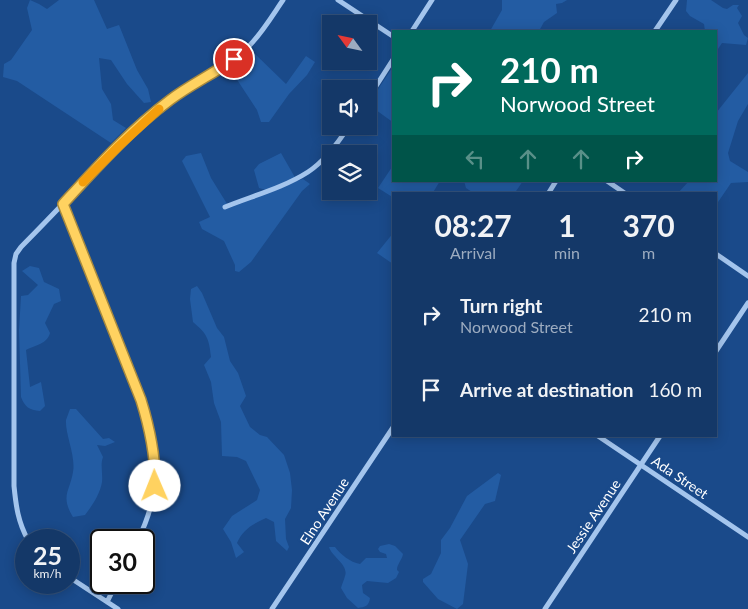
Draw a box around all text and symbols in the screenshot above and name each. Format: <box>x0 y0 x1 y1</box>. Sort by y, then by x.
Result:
north arrow <box>322 15 378 70</box>
map controls <box>322 15 377 200</box>
pin <box>213 38 255 80</box>
icon: arrive <box>220 45 248 73</box>
text: 210 m <box>500 48 599 90</box>
icon: right <box>417 50 482 115</box>
button: sound <box>322 80 377 135</box>
text: Norwood Street <box>500 90 655 117</box>
button: layers <box>322 145 377 200</box>
icon: left <box>461 145 489 173</box>
icon: ahead <box>514 145 542 173</box>
icon: ahead <box>567 145 595 173</box>
icon: right <box>620 145 648 173</box>
text: 08:27 <box>434 207 512 243</box>
text: 1 <box>558 207 576 243</box>
text: 370 <box>622 207 675 243</box>
text: Arrival <box>450 243 496 262</box>
text: min <box>554 243 580 262</box>
text: m <box>642 243 655 262</box>
text: Turn right <box>460 294 542 317</box>
icon: right <box>417 301 445 329</box>
text: 210 m <box>638 303 692 326</box>
text: Norwood Street <box>460 317 573 336</box>
icon: arrive <box>417 376 445 404</box>
text: Arrive at destination <box>460 378 633 401</box>
text: 160 m <box>648 378 702 401</box>
street label: Ada Street <box>648 452 712 502</box>
position arrow <box>128 459 180 511</box>
street label: Elno Avenue <box>296 474 352 548</box>
street label: Jessie Avenue <box>562 476 624 556</box>
speed limit sign: 30 <box>90 529 155 594</box>
text: 25 <box>33 540 62 570</box>
text: km/h <box>33 566 62 581</box>

